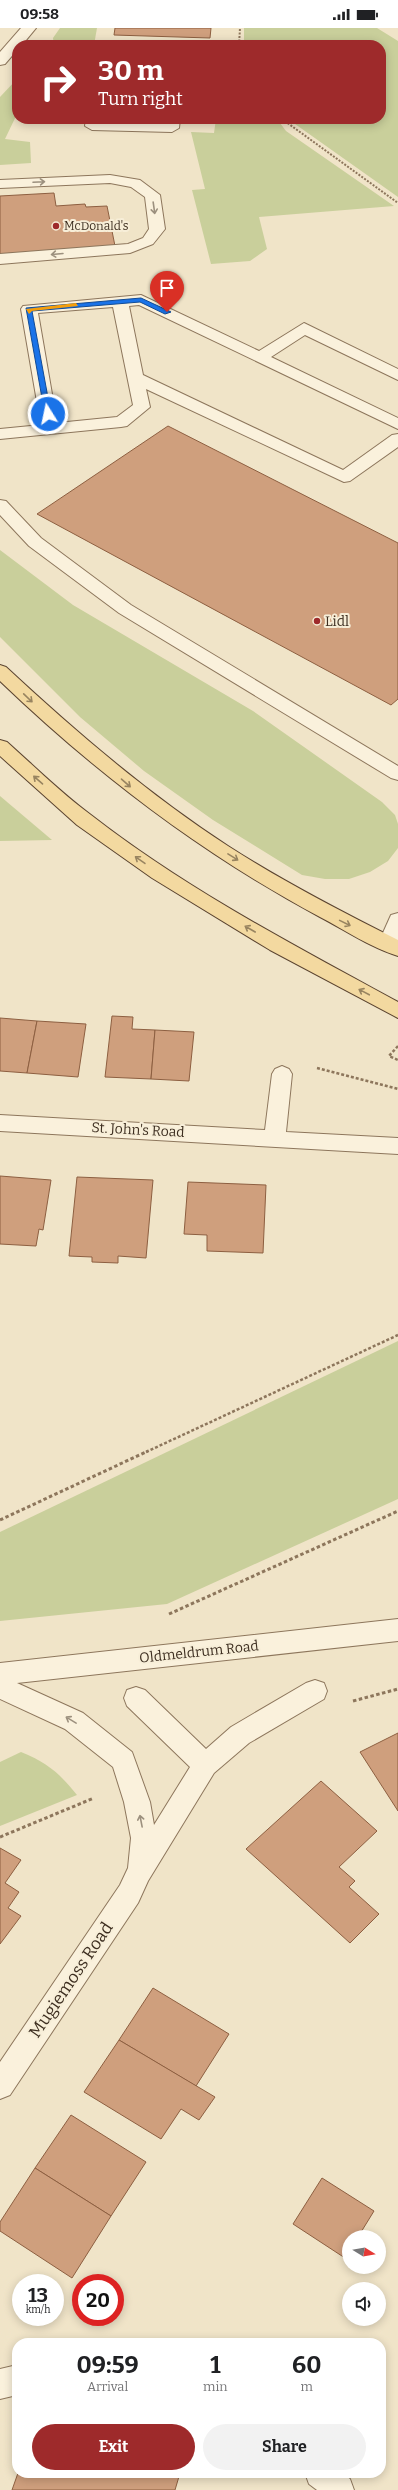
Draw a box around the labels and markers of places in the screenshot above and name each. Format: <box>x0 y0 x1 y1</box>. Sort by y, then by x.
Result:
place label: McDonald's <box>64 219 129 233</box>
marker: McDonald's <box>51 221 61 231</box>
pin <box>150 271 184 312</box>
place label: Lidl <box>325 613 349 630</box>
marker: Lidl <box>312 616 322 626</box>

